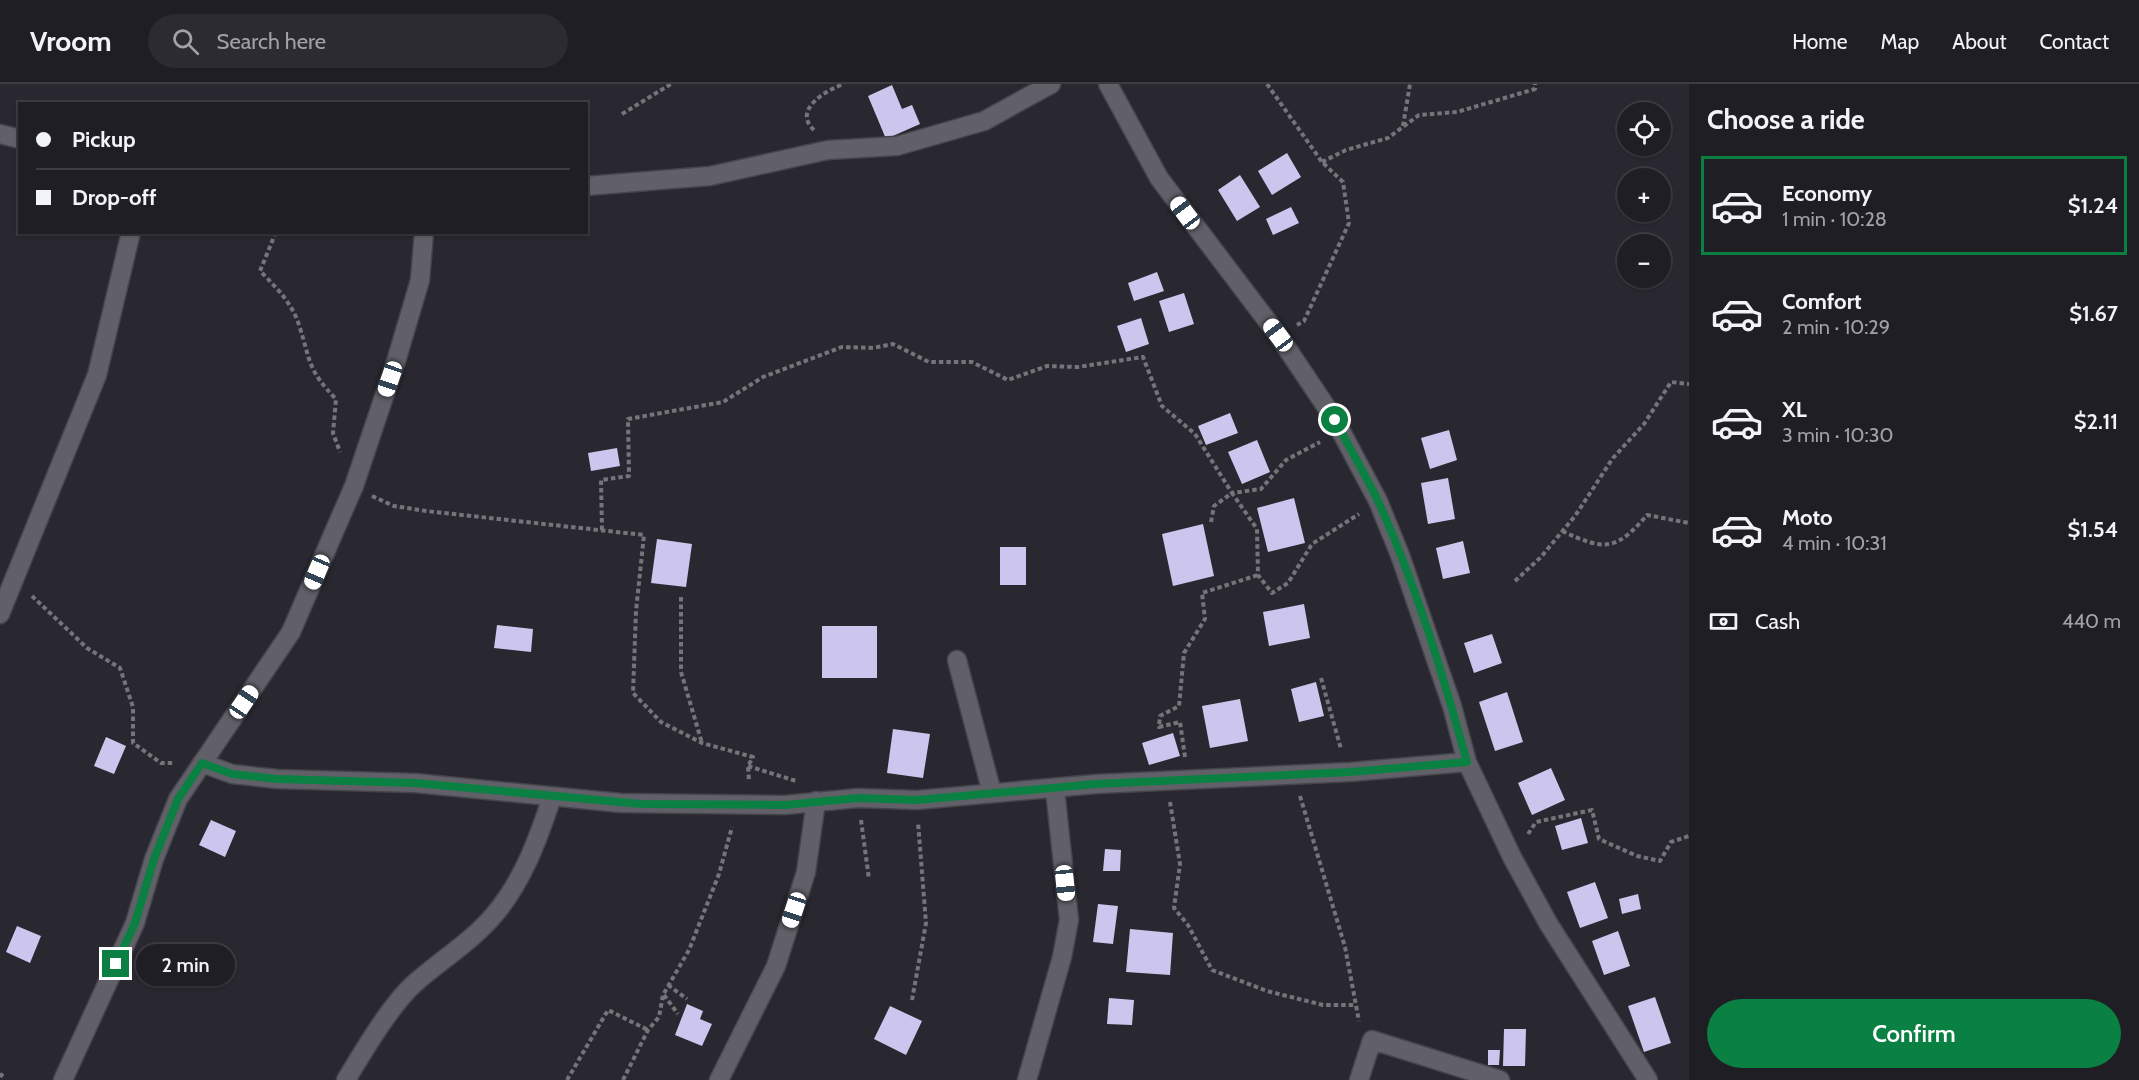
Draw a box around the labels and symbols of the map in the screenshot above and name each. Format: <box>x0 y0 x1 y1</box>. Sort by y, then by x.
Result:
car <box>1167 193 1203 233</box>
car <box>1260 315 1296 355</box>
car <box>376 359 404 399</box>
route start <box>1321 406 1348 433</box>
car <box>302 552 332 592</box>
car <box>226 682 262 722</box>
car <box>1054 864 1076 902</box>
car <box>780 890 808 930</box>
callout: 2 min <box>137 943 236 985</box>
route end <box>102 950 129 977</box>

